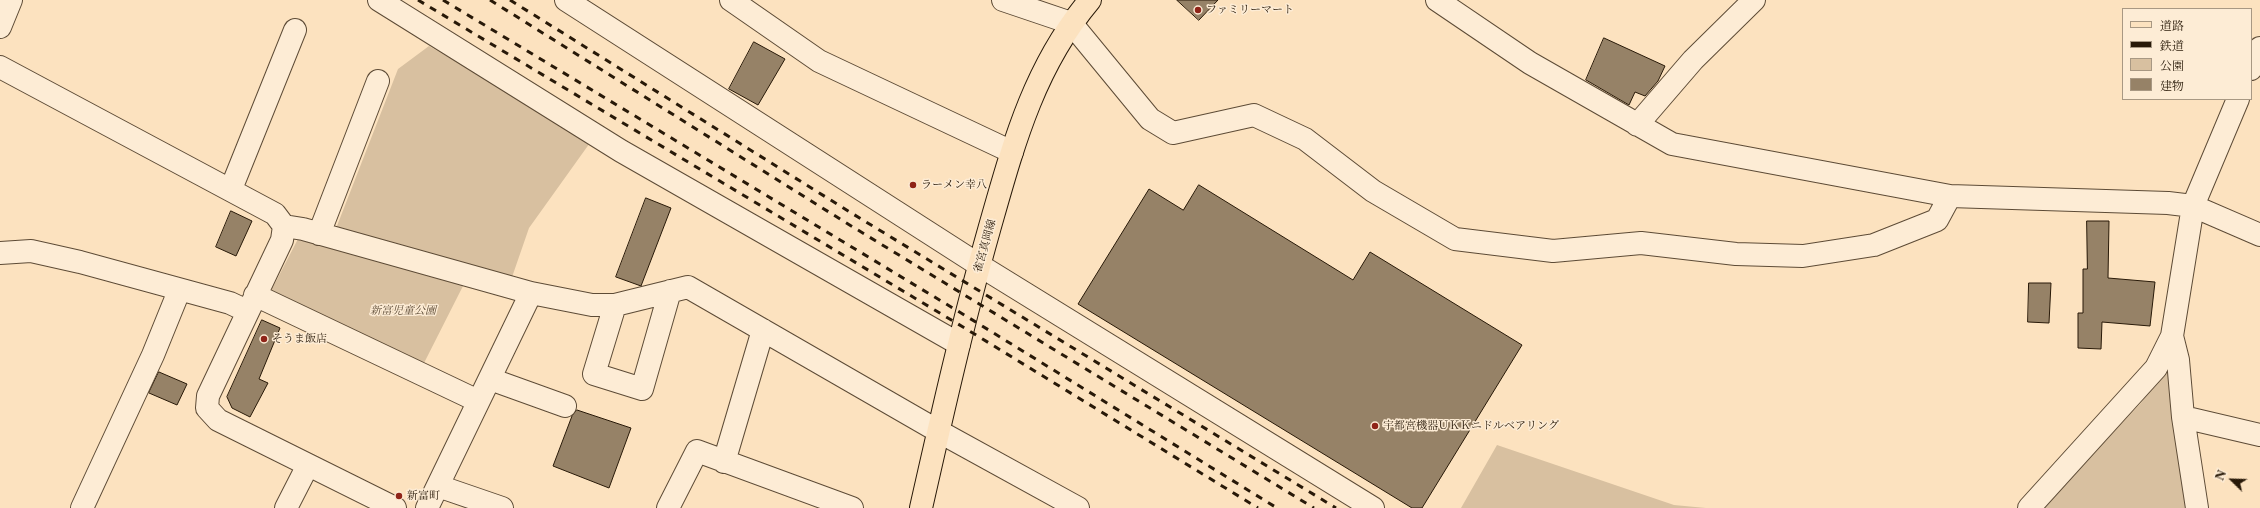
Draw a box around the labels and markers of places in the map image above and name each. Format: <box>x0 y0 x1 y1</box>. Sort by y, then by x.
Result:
place label: ファミリーマート <box>1206 3 1294 17</box>
marker: ファミリーマート <box>1193 5 1203 15</box>
place label: ラーメン幸八 <box>921 178 987 192</box>
marker: ラーメン幸八 <box>908 180 918 190</box>
place label: そうま飯店 <box>272 332 327 346</box>
marker: そうま飯店 <box>259 334 269 344</box>
place label: 宇都宮機器ＵＫＫニドルベアリング <box>1383 419 1559 433</box>
marker: 宇都宮機器ＵＫＫニドルベアリング <box>1370 421 1380 431</box>
place label: 新富町 <box>407 489 440 503</box>
marker: 新富町 <box>394 491 404 501</box>

